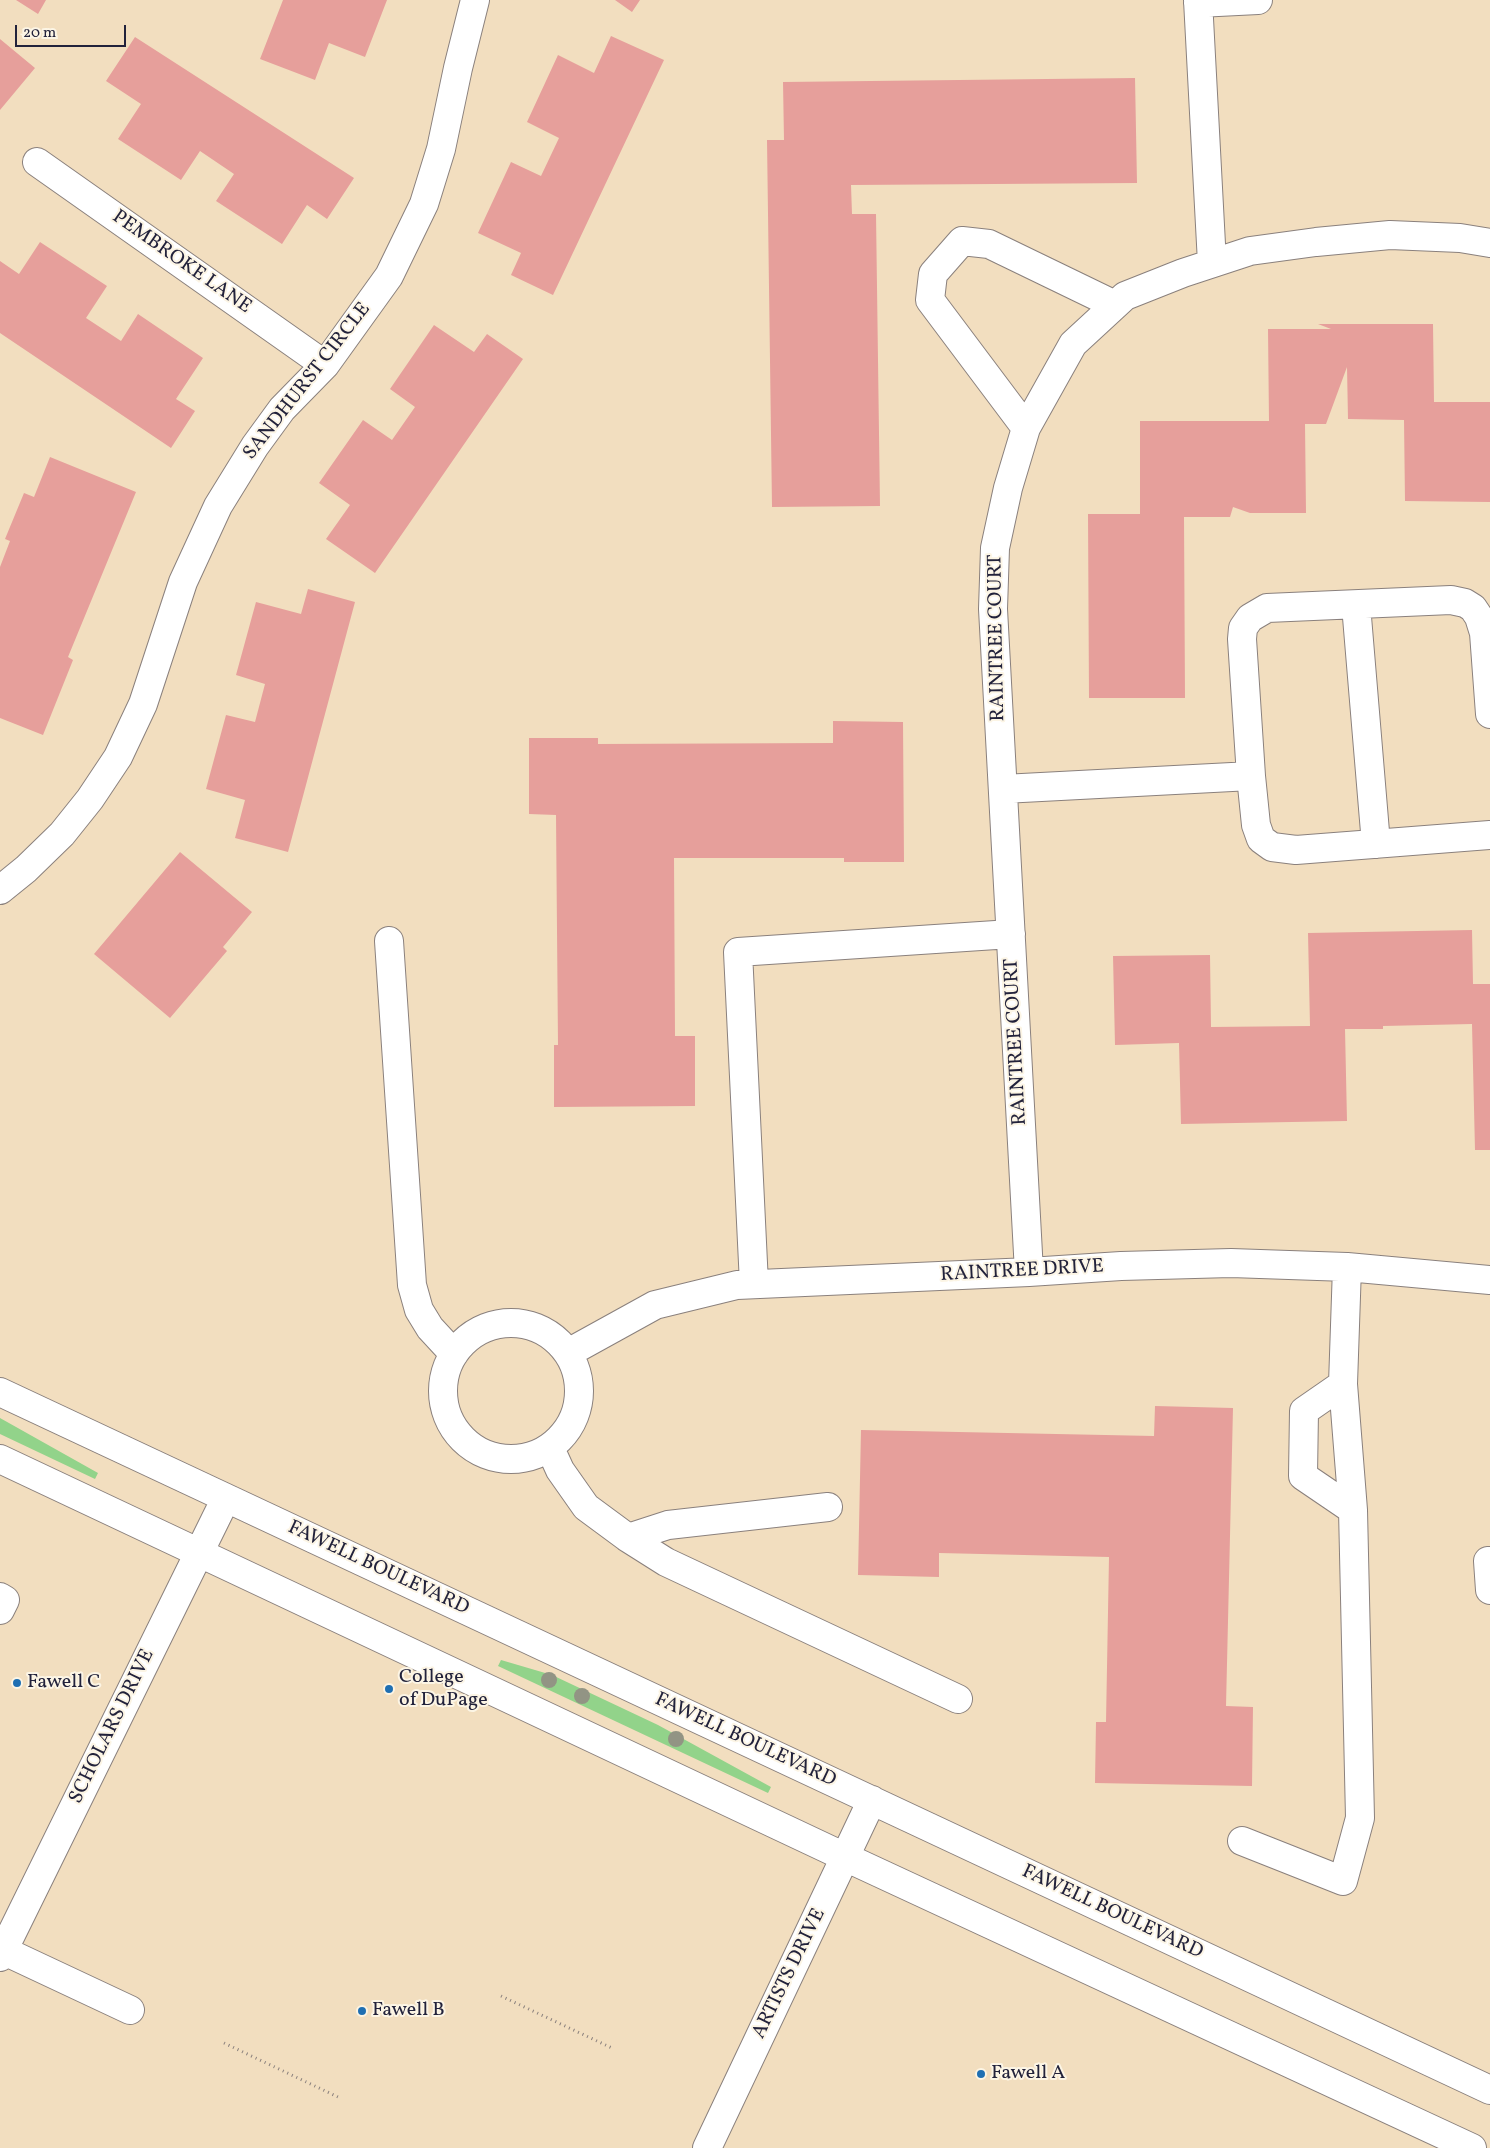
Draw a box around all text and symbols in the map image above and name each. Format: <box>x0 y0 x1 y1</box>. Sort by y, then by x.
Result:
scale bar <box>18 15 129 47</box>
text: 20 m <box>23 23 56 44</box>
street label: PEMBROKE LANE <box>107 206 255 320</box>
street label: SANDHURST CIRCLE <box>239 299 377 465</box>
street label: RAINTREE COURT <box>985 554 1011 722</box>
street label: RAINTREE COURT <box>1001 958 1033 1126</box>
street label: RAINTREE DRIVE <box>940 1256 1104 1288</box>
street label: FAWELL BOULEVARD <box>284 1516 472 1622</box>
street label: SCHOLARS DRIVE <box>65 1646 161 1808</box>
place label: College of DuPage <box>399 1666 488 1713</box>
place label: Fawell C <box>27 1671 100 1695</box>
marker: Fawell C <box>11 1677 23 1689</box>
marker: College of DuPage <box>383 1683 395 1695</box>
street label: FAWELL BOULEVARD <box>651 1688 839 1794</box>
street label: FAWELL BOULEVARD <box>1018 1860 1206 1966</box>
street label: ARTISTS DRIVE <box>748 1905 832 2043</box>
place label: Fawell B <box>372 1999 445 2023</box>
marker: Fawell B <box>356 2005 368 2017</box>
place label: Fawell A <box>991 2062 1065 2086</box>
marker: Fawell A <box>975 2068 987 2080</box>

